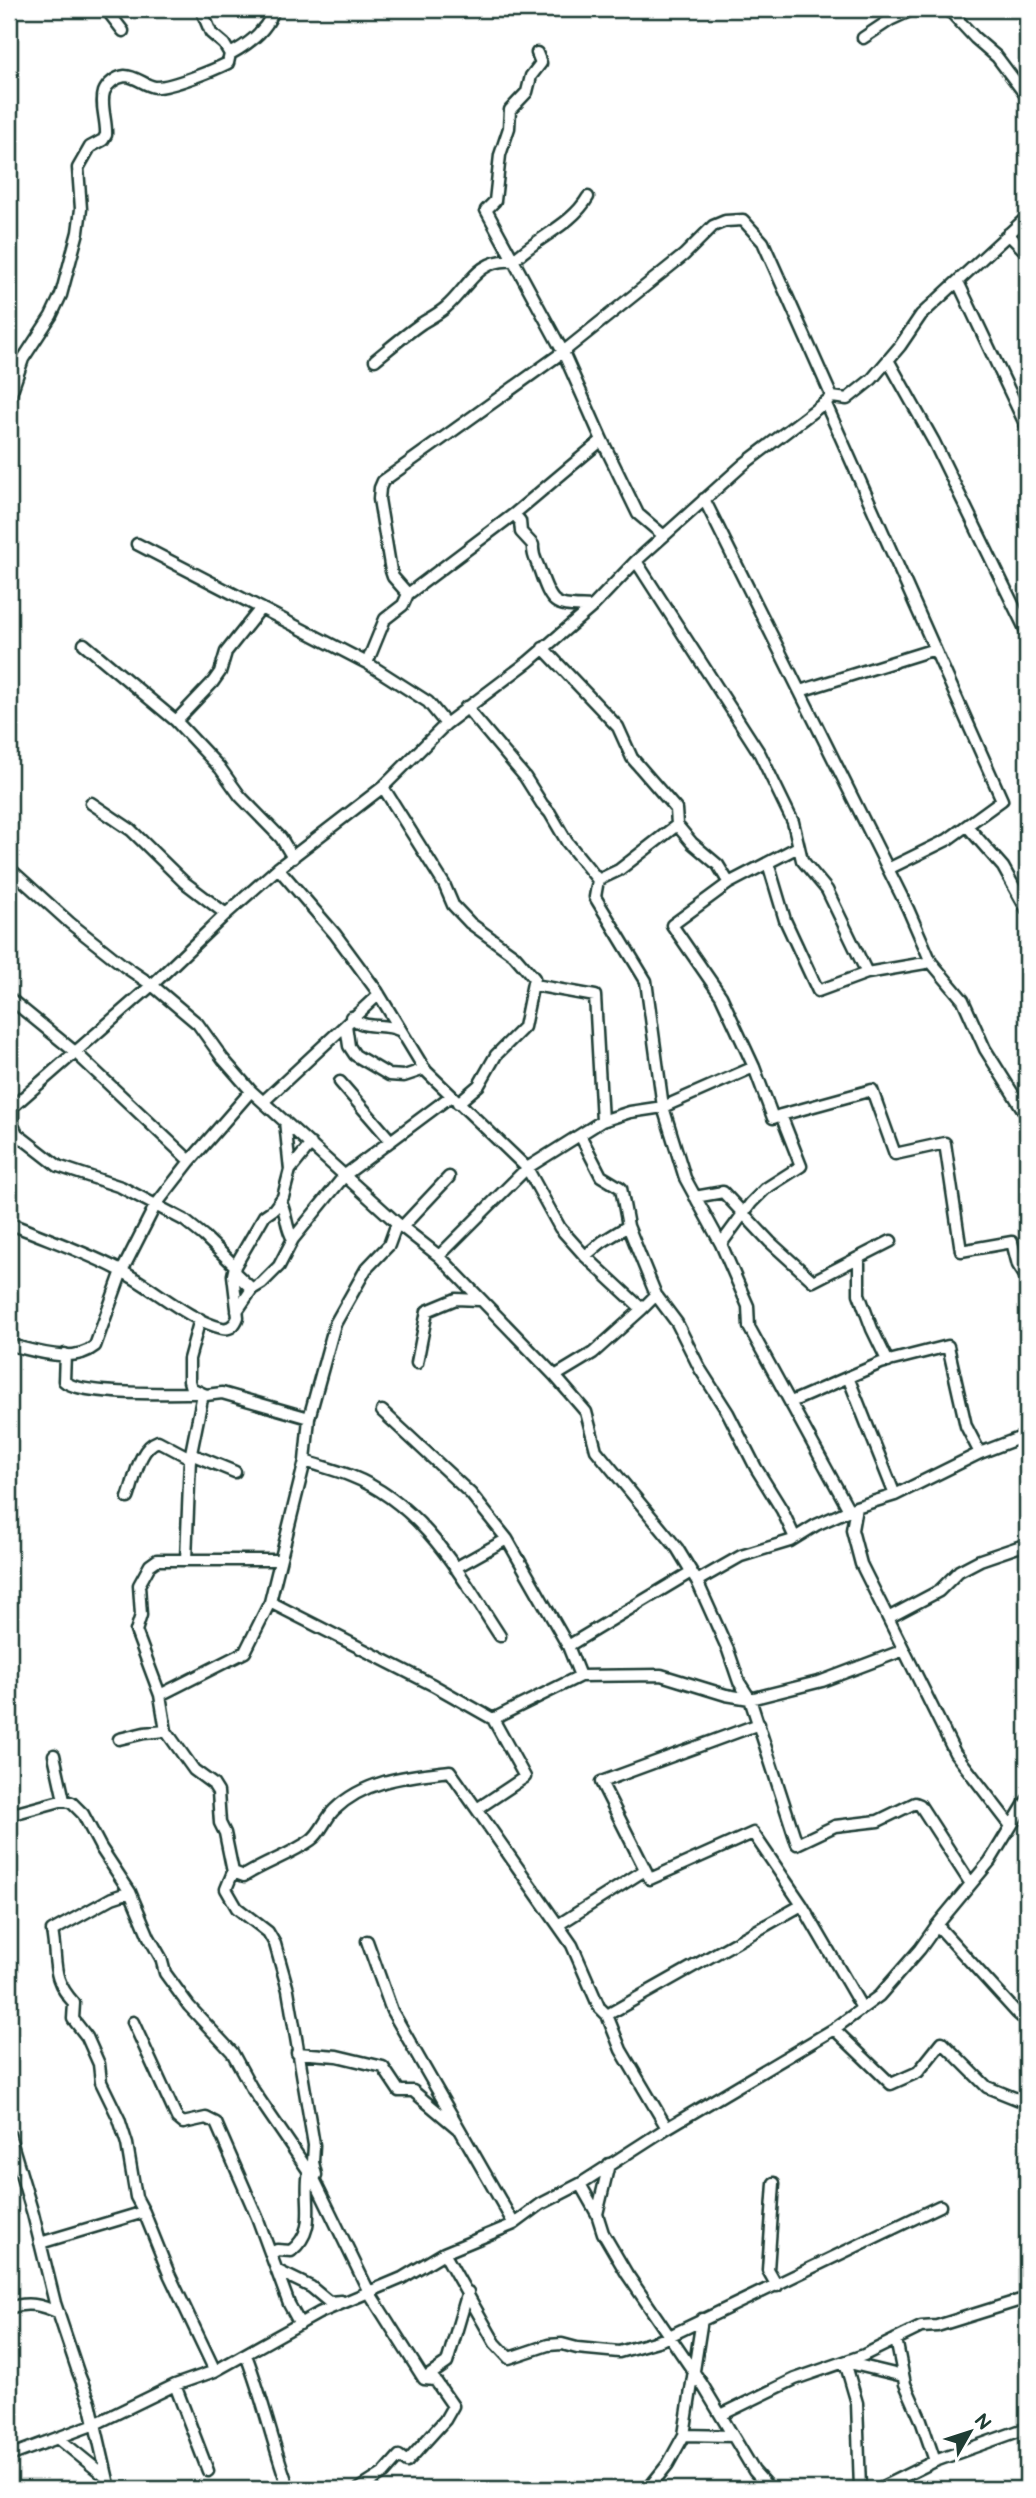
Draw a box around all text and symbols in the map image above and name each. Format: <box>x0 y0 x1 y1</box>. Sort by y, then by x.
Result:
north arrow <box>934 2396 1004 2466</box>
text: N <box>969 2409 995 2435</box>

